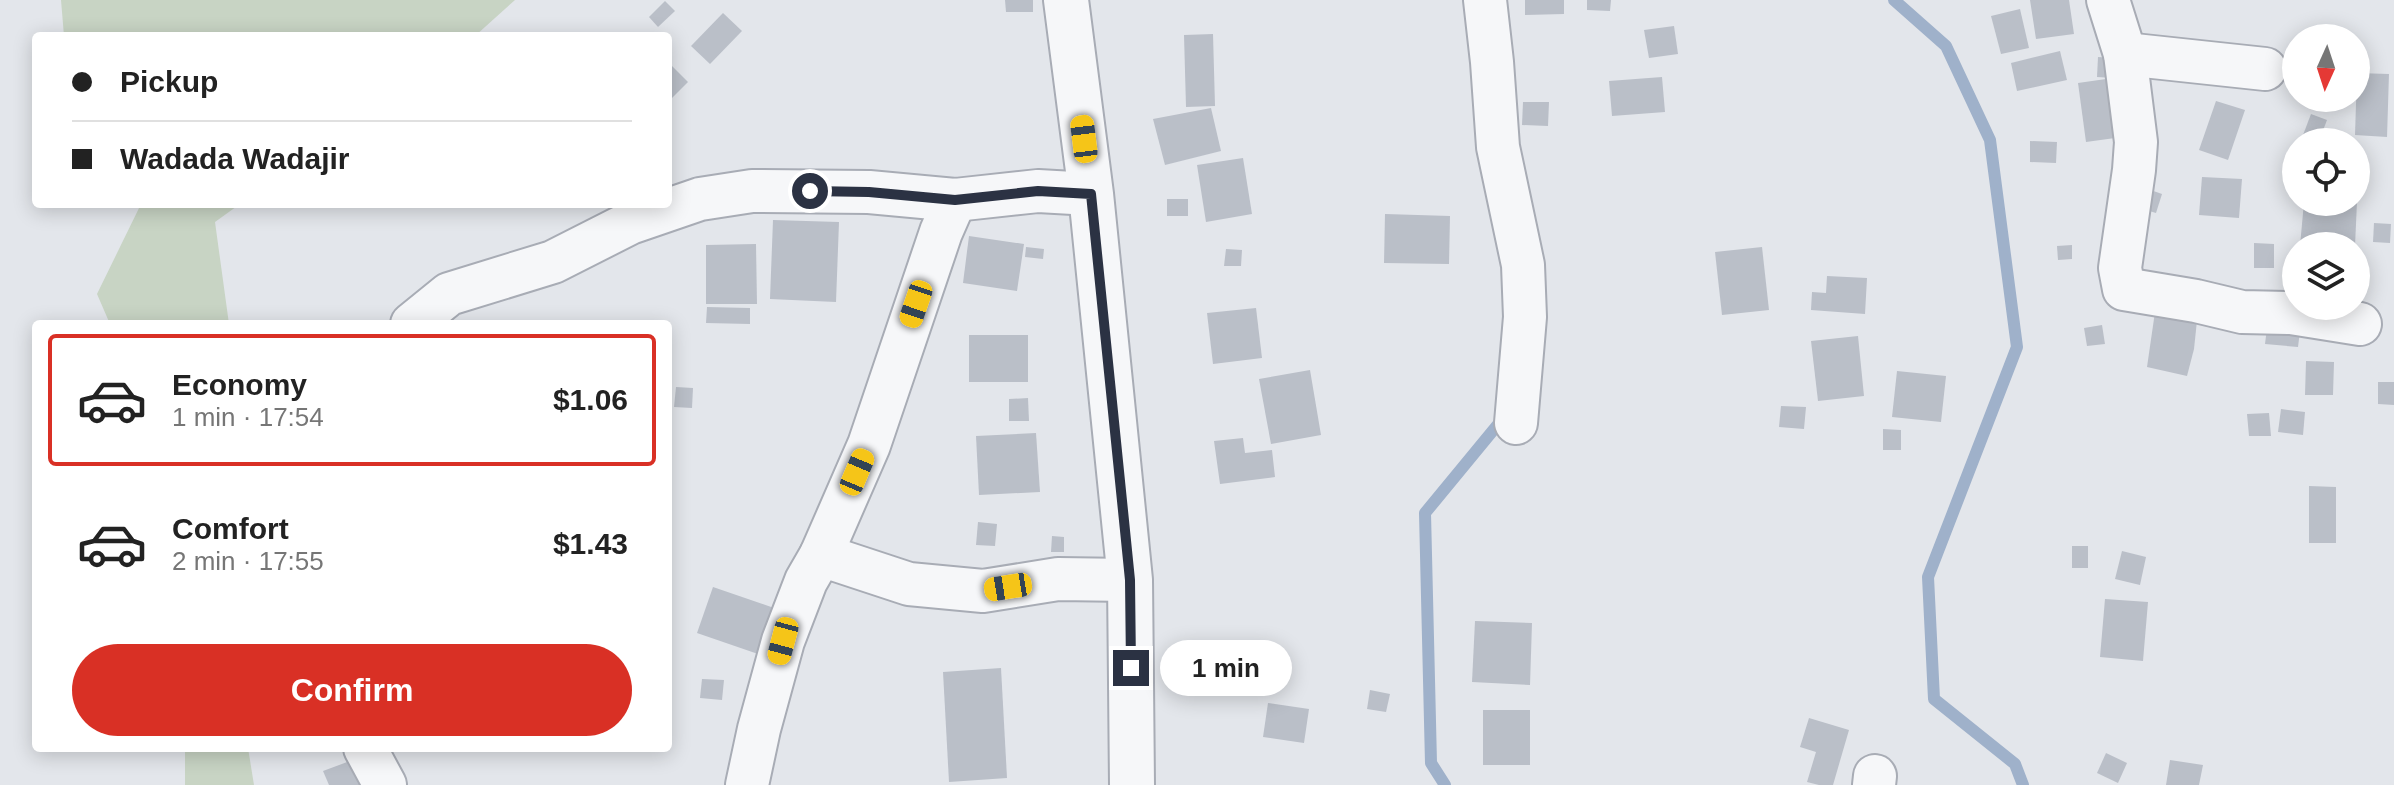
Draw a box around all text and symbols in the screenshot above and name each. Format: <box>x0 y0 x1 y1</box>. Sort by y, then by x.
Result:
north arrow <box>2282 24 2370 112</box>
map controls <box>2282 24 2370 320</box>
text: Pickup <box>120 65 218 98</box>
car <box>1069 114 1099 164</box>
button: locate <box>2282 128 2370 216</box>
text: Wadada Wadajir <box>120 142 349 175</box>
route start <box>792 173 828 209</box>
button: layers <box>2282 232 2370 320</box>
car <box>897 277 935 331</box>
icon: car <box>76 364 148 436</box>
text: Economy <box>172 368 307 401</box>
text: $1.06 <box>553 383 628 416</box>
text: 1 min · 17:54 <box>172 402 324 432</box>
car <box>837 445 877 499</box>
icon: car <box>76 508 148 580</box>
text: Comfort <box>172 512 289 545</box>
text: $1.43 <box>553 527 628 560</box>
text: 2 min · 17:55 <box>172 546 324 576</box>
car <box>982 571 1034 603</box>
car <box>765 615 801 667</box>
callout: 1 min <box>1159 640 1291 696</box>
button: Confirm <box>72 644 632 736</box>
route end <box>1113 650 1149 686</box>
text: 1 min <box>1192 653 1260 683</box>

